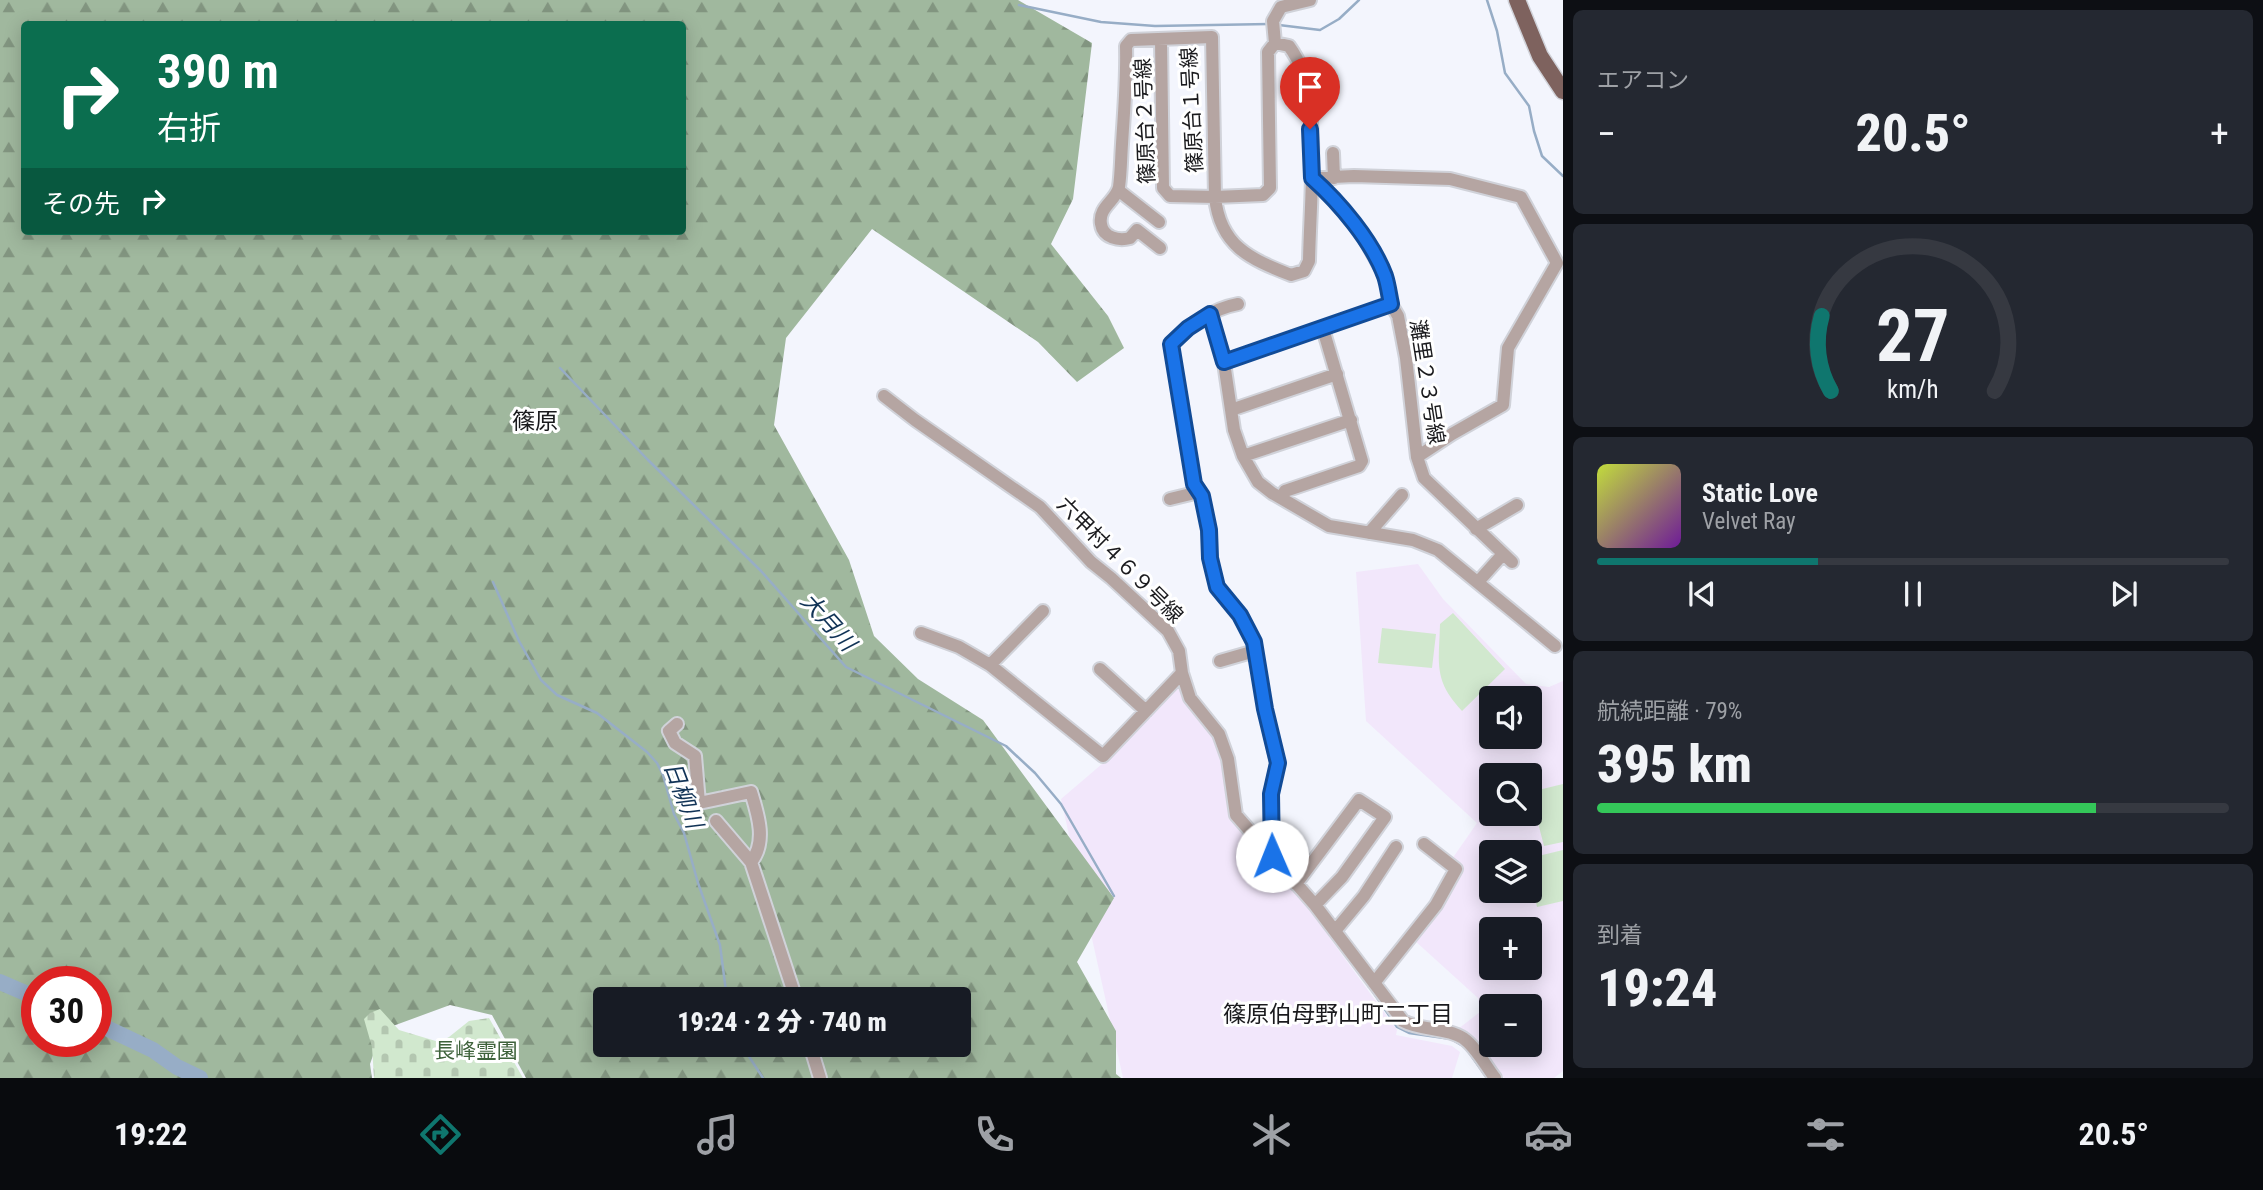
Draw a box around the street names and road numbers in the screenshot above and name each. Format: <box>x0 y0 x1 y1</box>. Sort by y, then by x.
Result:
street label: 篠原台１号線 <box>1177 46 1207 174</box>
street label: 篠原台２号線 <box>1131 58 1159 184</box>
street label: 灘里２３号線 <box>1405 318 1449 446</box>
street label: 六甲村４６９号線 <box>1052 492 1188 628</box>

